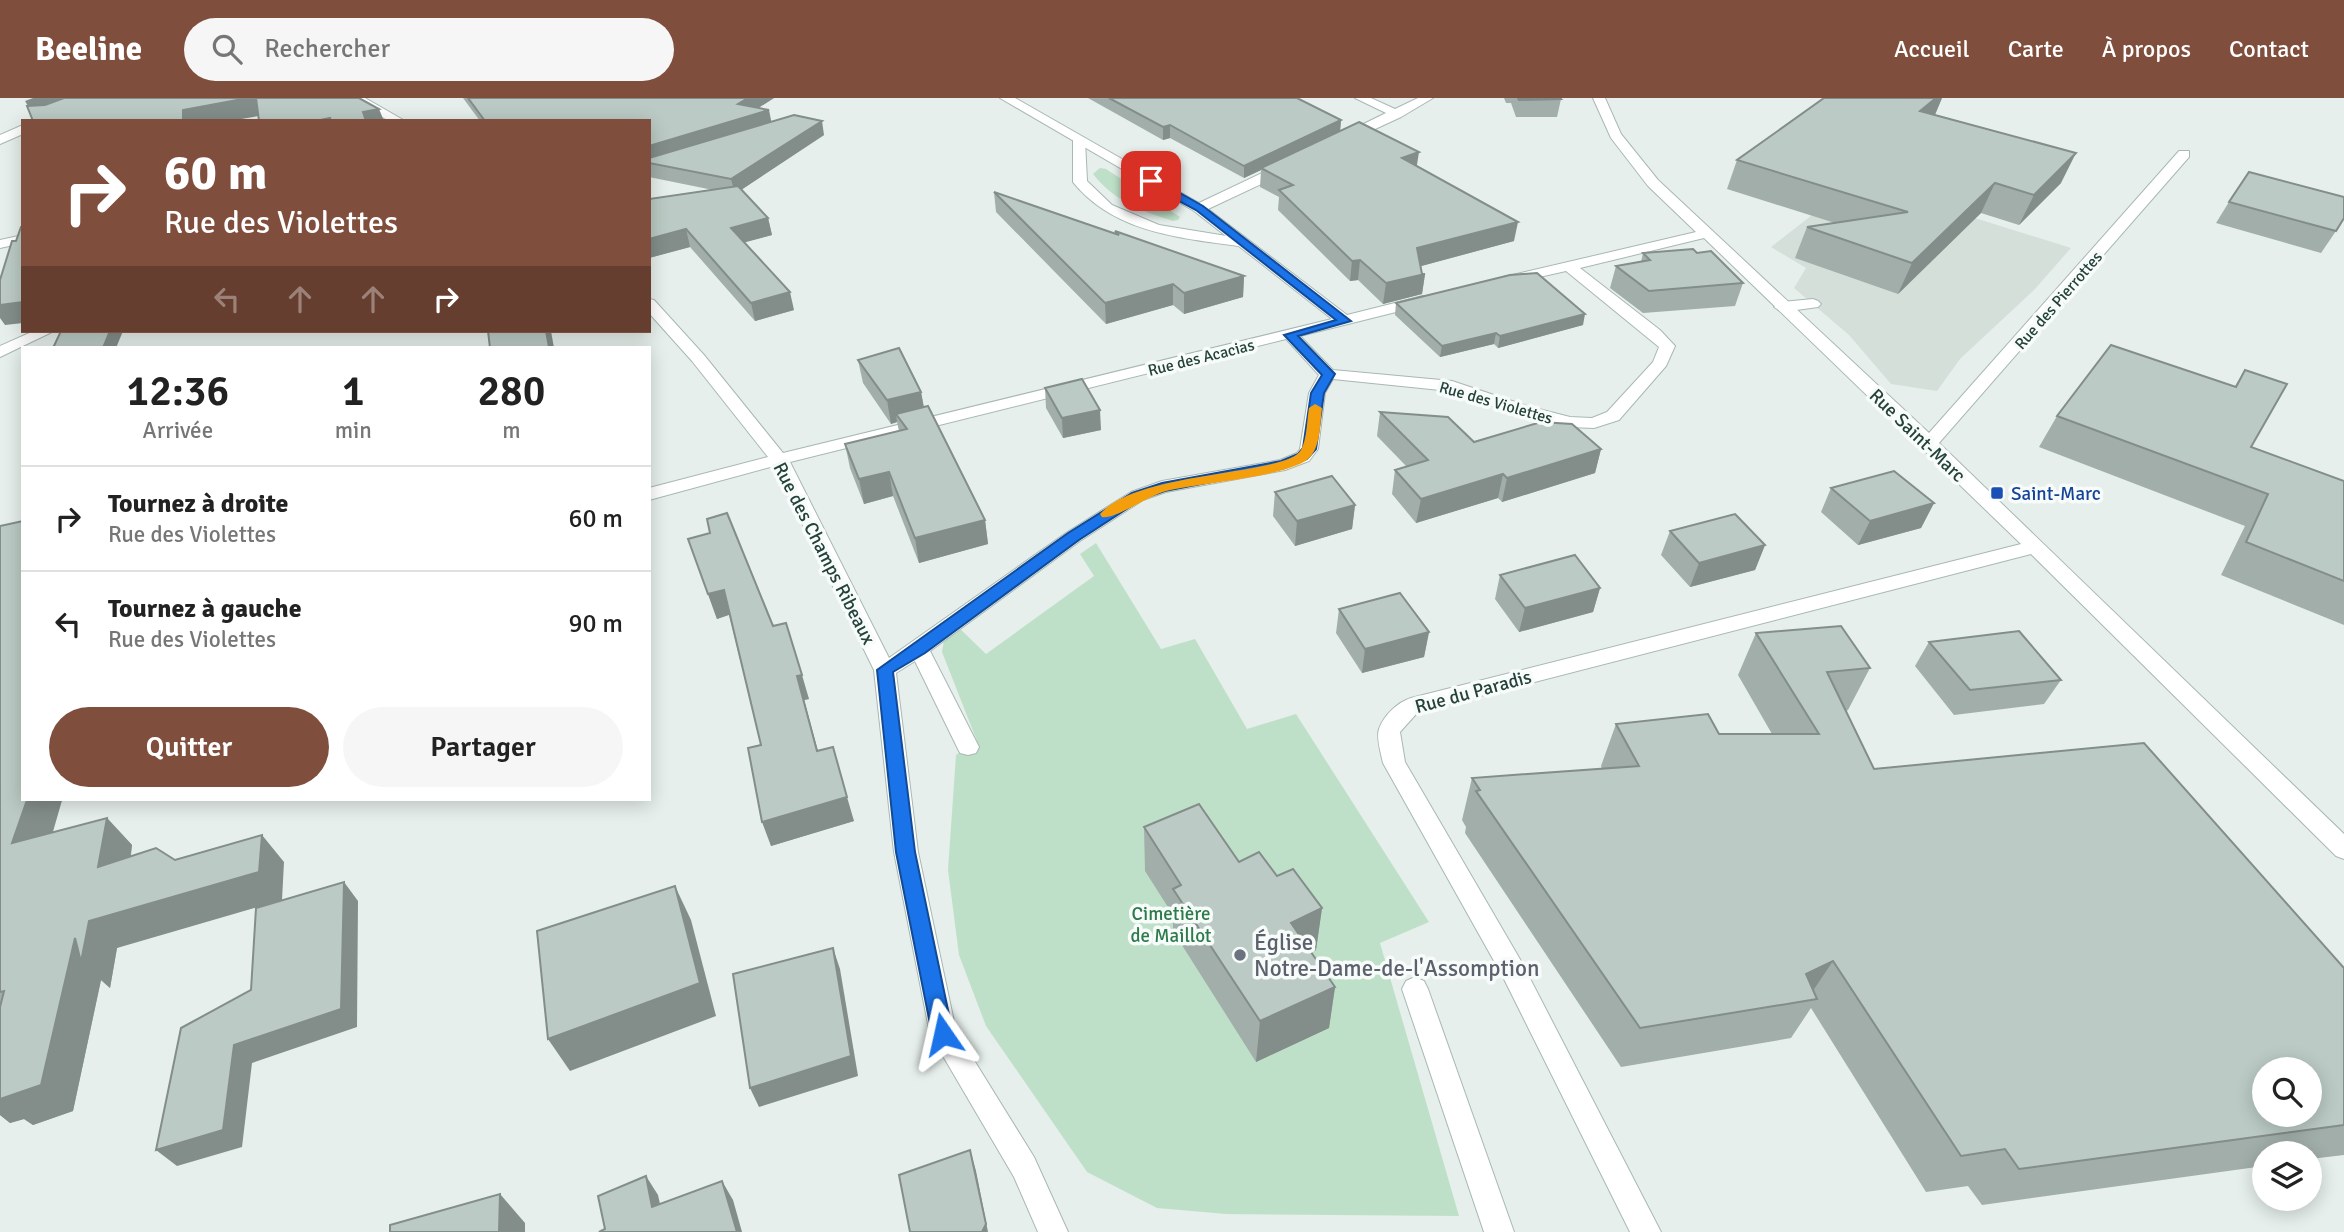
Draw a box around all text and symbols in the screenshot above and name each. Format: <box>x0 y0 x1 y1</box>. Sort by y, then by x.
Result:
search box <box>184 18 674 81</box>
text: Beeline <box>35 29 142 70</box>
icon: search <box>208 30 246 68</box>
text: Rechercher <box>264 33 390 65</box>
text: Accueil <box>1894 34 1970 64</box>
text: Carte <box>2008 34 2064 64</box>
text: À propos <box>2102 34 2191 64</box>
text: Contact <box>2229 34 2309 64</box>
text: 60 m <box>164 143 267 203</box>
icon: right <box>49 147 140 238</box>
pin <box>1121 151 1181 211</box>
icon: arrive <box>1132 162 1170 200</box>
text: Rue des Violettes <box>164 203 398 242</box>
street label: Rue des Pierrottes <box>2011 247 2107 354</box>
icon: left <box>208 280 246 318</box>
icon: ahead <box>281 280 319 318</box>
icon: ahead <box>354 280 392 318</box>
icon: right <box>427 280 465 318</box>
street label: Rue des Acacias <box>1146 335 1256 381</box>
text: 12:36 <box>127 366 229 417</box>
text: 1 <box>342 366 365 417</box>
text: 280 <box>477 366 545 417</box>
street label: Rue des Violettes <box>1437 377 1555 429</box>
street label: Rue Saint-Marc <box>1864 384 1970 488</box>
text: Arrivée <box>143 416 213 445</box>
text: min <box>335 416 372 445</box>
text: m <box>502 416 521 445</box>
street label: Rue des Champs Ribeaux <box>768 458 881 649</box>
place label: Saint-Marc <box>2011 482 2101 506</box>
marker: Saint-Marc <box>1989 485 2005 501</box>
text: Tournez à droite <box>108 488 288 520</box>
icon: right <box>49 500 87 538</box>
text: 60 m <box>568 503 623 535</box>
text: Rue des Violettes <box>108 520 276 549</box>
text: Tournez à gauche <box>108 593 302 625</box>
icon: left <box>49 605 87 643</box>
text: 90 m <box>568 608 623 640</box>
text: Rue des Violettes <box>108 625 276 654</box>
street label: Rue du Paradis <box>1412 665 1534 719</box>
button: Quitter <box>49 707 329 787</box>
button: Partager <box>343 707 623 787</box>
park label: Cimetière de Maillot <box>1130 902 1212 948</box>
place label: Église Notre-Dame-de-l'Assomption <box>1254 928 1539 983</box>
marker: Église Notre-Dame-de-l'Assomption <box>1232 947 1248 963</box>
position arrow <box>906 997 980 1071</box>
map controls <box>2252 1057 2322 1211</box>
button: search <box>2252 1057 2322 1127</box>
button: layers <box>2252 1141 2322 1211</box>

